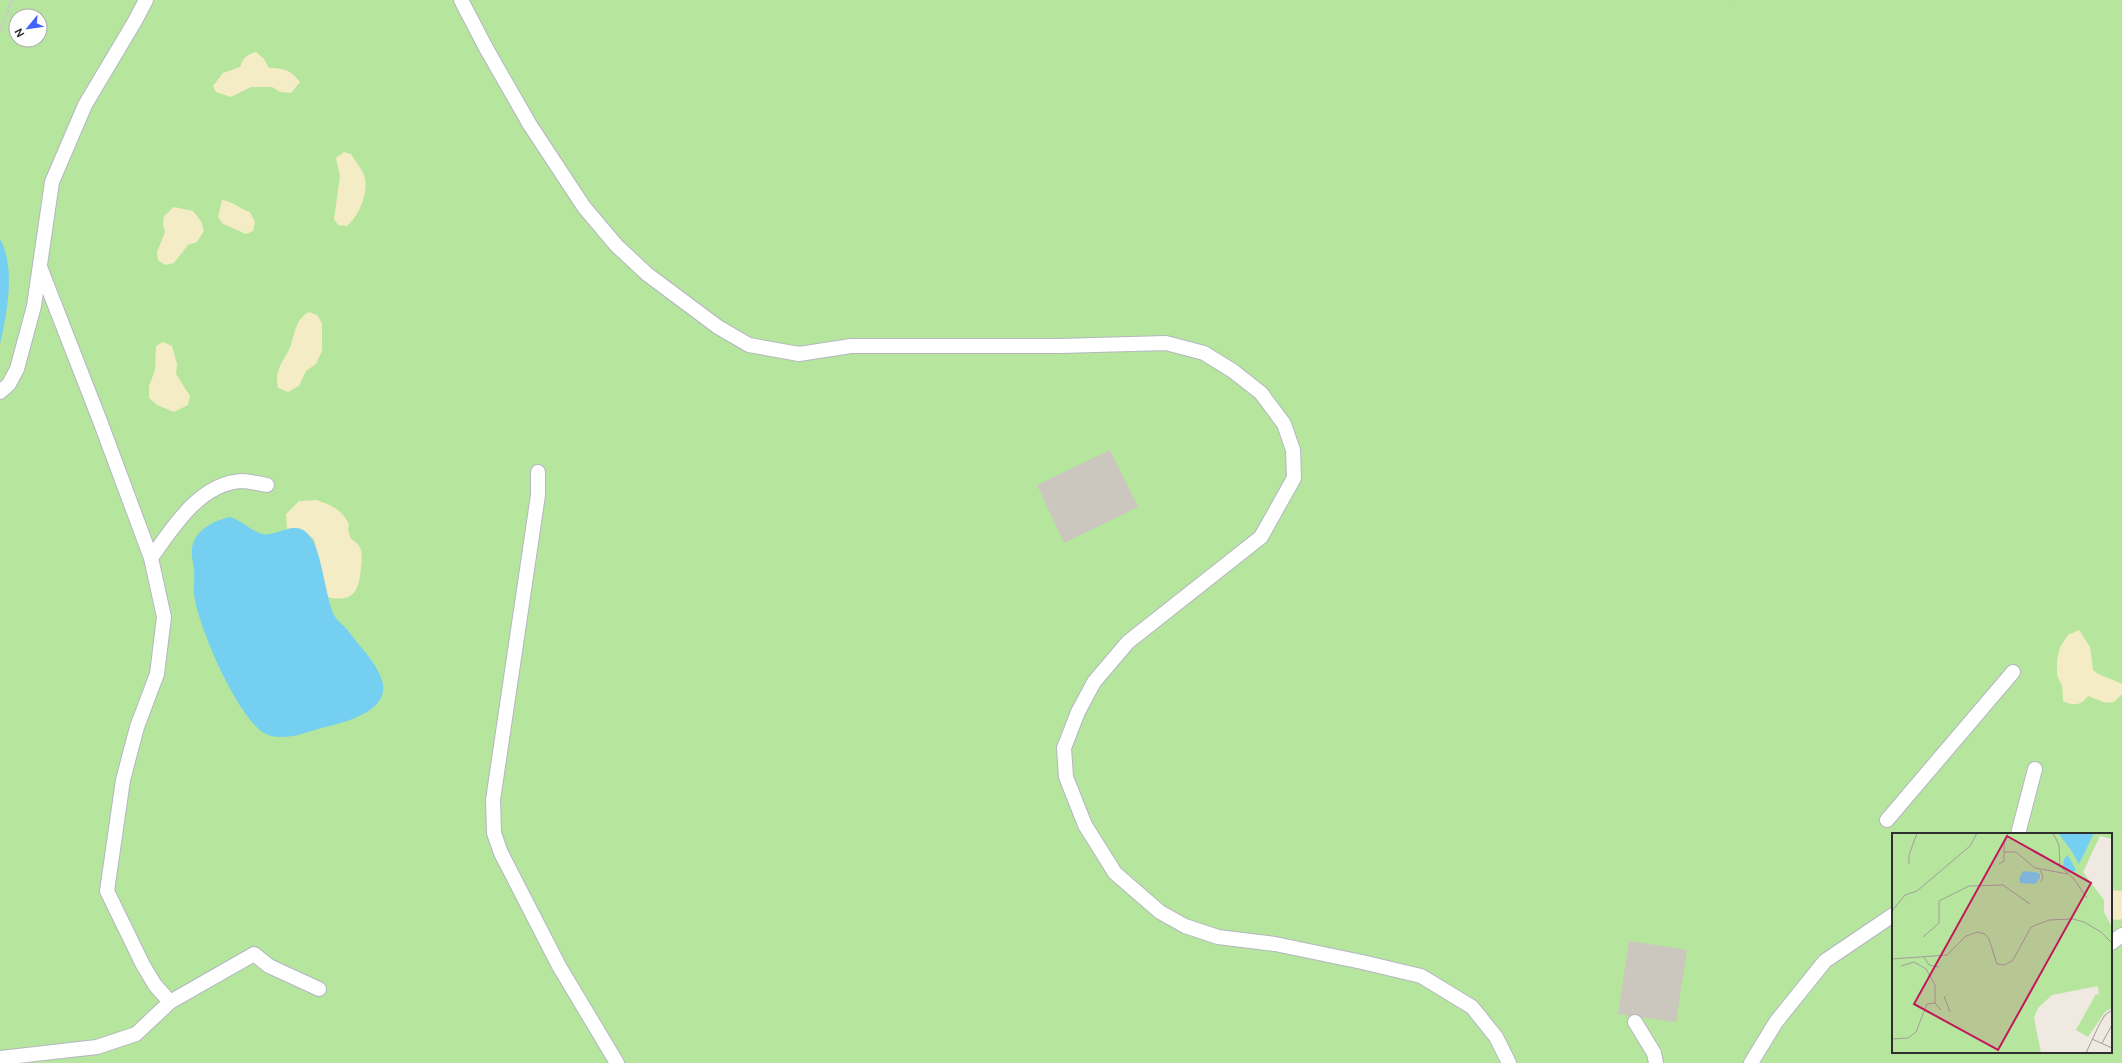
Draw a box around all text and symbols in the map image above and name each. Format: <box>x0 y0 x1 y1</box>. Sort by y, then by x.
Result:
north arrow <box>8 8 48 48</box>
text: N <box>11 26 27 40</box>
inset map <box>1892 833 2112 1053</box>

